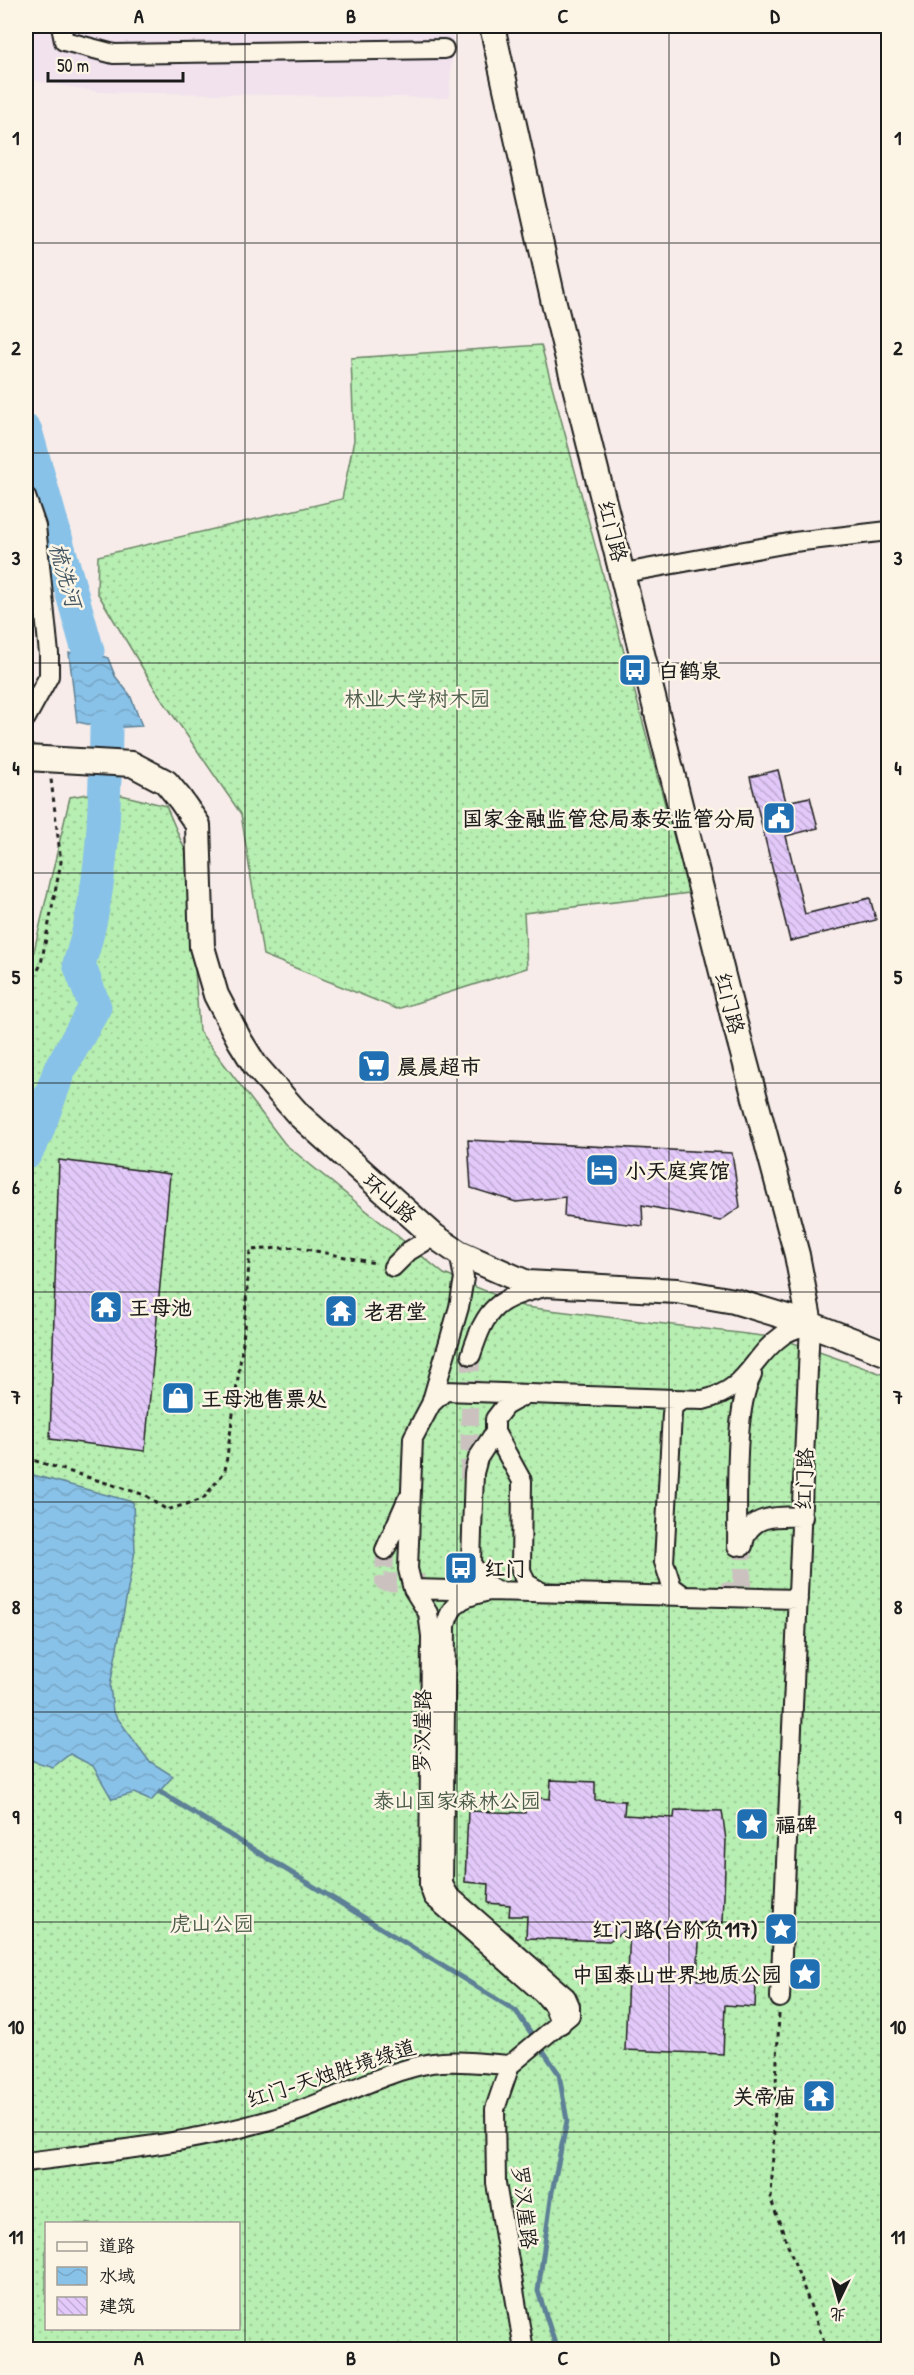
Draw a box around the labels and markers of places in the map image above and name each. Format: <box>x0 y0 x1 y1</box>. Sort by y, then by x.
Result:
bus stop icon: 白鹤泉 <box>617 652 653 688</box>
place label: 白鹤泉 <box>658 656 721 685</box>
public building icon: 国家金融监管总局泰安监管分局 <box>761 800 797 836</box>
place label: 国家金融监管总局泰安监管分局 <box>462 804 756 833</box>
supermarket icon: 晨晨超市 <box>356 1048 392 1084</box>
place label: 晨晨超市 <box>397 1052 481 1081</box>
hotel icon: 小天庭宾馆 <box>584 1152 620 1188</box>
place label: 小天庭宾馆 <box>625 1156 730 1185</box>
temple icon: 王母池 <box>88 1289 124 1325</box>
place label: 王母池 <box>129 1293 192 1322</box>
temple icon: 老君堂 <box>323 1293 359 1329</box>
place label: 老君堂 <box>364 1297 427 1326</box>
shop icon: 王母池售票处 <box>160 1380 196 1416</box>
place label: 王母池售票处 <box>201 1384 327 1413</box>
bus stop icon: 红门 <box>443 1550 479 1586</box>
place label: 红门 <box>484 1554 526 1583</box>
place icon: 福碑 <box>734 1806 770 1842</box>
place label: 福碑 <box>775 1810 817 1839</box>
place icon: 红门路(台阶负117) <box>763 1911 799 1947</box>
place label: 红门路(台阶负117) <box>592 1915 758 1944</box>
place icon: 中国泰山世界地质公园 <box>787 1956 823 1992</box>
place label: 中国泰山世界地质公园 <box>572 1960 782 1989</box>
temple icon: 关帝庙 <box>801 2078 837 2114</box>
place label: 关帝庙 <box>733 2082 796 2111</box>

